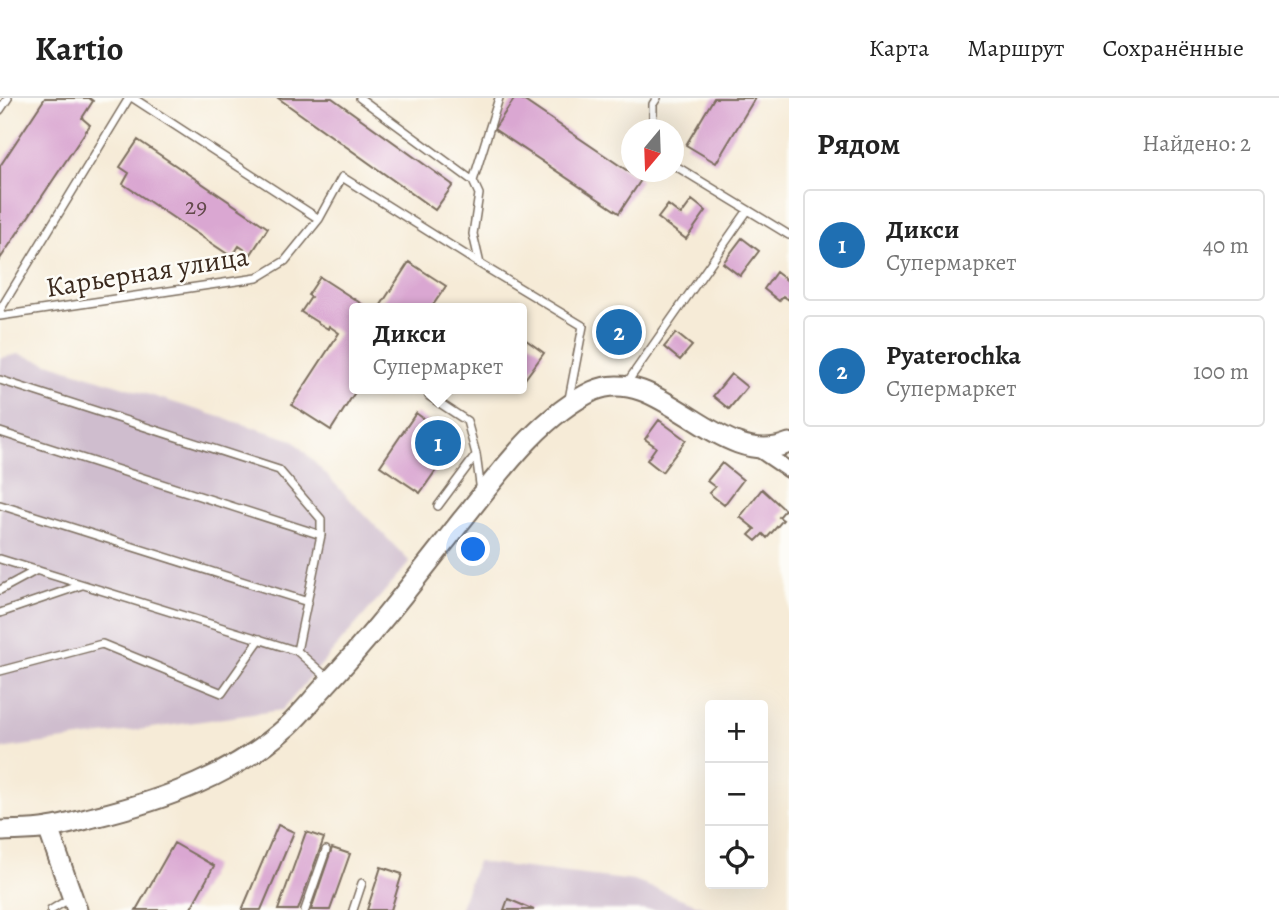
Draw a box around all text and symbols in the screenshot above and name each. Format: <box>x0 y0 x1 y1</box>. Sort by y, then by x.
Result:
text: Kartio <box>35 26 123 71</box>
text: Карта <box>869 32 929 64</box>
text: Маршрут <box>967 32 1065 64</box>
text: Сохранённые <box>1103 32 1244 64</box>
north arrow <box>621 119 684 182</box>
text: Рядом <box>817 124 900 164</box>
text: Найдено: 2 <box>1142 128 1251 159</box>
house number: 29 <box>185 190 207 222</box>
text: Дикси <box>886 212 959 247</box>
text: 1 <box>838 230 846 261</box>
text: 40 m <box>1203 230 1249 261</box>
street label: Карьерная улица <box>43 237 251 307</box>
text: Супермаркет <box>886 247 1017 278</box>
popup <box>349 303 527 394</box>
pin: 2 <box>596 306 642 358</box>
text: Дикси <box>373 316 446 351</box>
text: Pyaterochka <box>886 338 1021 373</box>
text: Супермаркет <box>373 351 503 382</box>
text: 2 <box>836 356 848 387</box>
text: 100 m <box>1193 356 1249 387</box>
text: Супермаркет <box>886 373 1017 404</box>
pin: 1 <box>415 417 461 469</box>
your location <box>456 532 490 566</box>
map controls <box>705 700 768 889</box>
button: + <box>705 700 768 763</box>
button: − <box>705 763 768 826</box>
button: locate <box>705 826 768 889</box>

